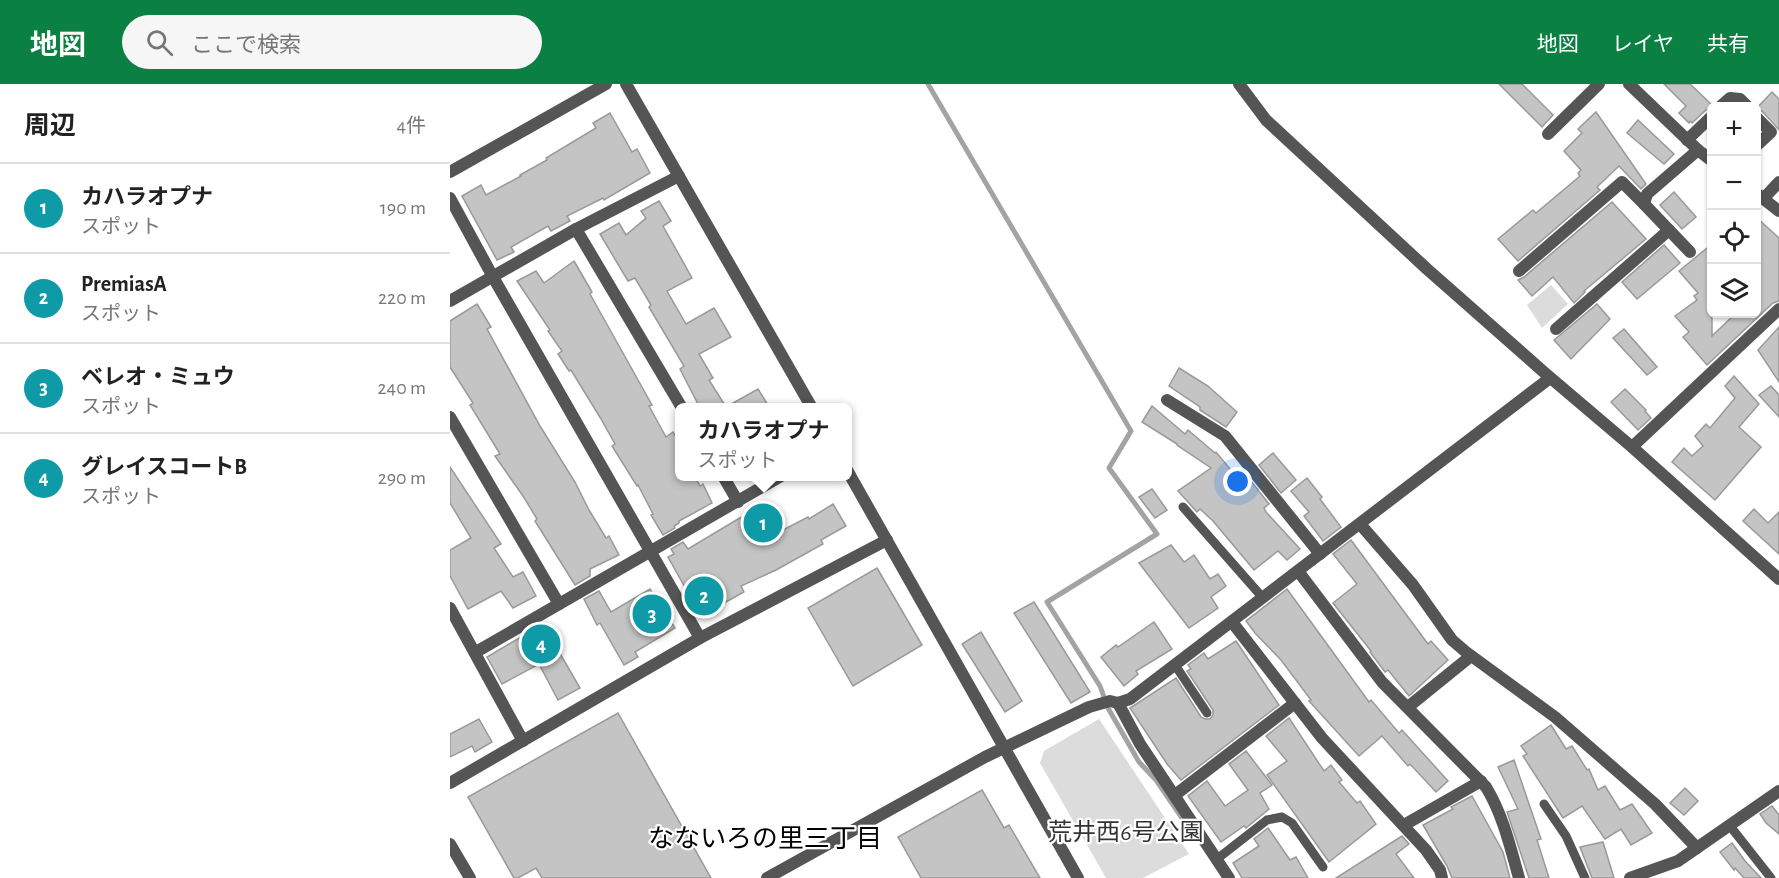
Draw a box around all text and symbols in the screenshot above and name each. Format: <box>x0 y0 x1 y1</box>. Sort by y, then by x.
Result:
search box <box>122 15 542 69</box>
icon: search <box>143 26 176 59</box>
text: 地図 <box>30 32 86 60</box>
text: ここで検索 <box>191 34 301 56</box>
text: 地図 <box>1537 34 1579 55</box>
text: レイヤ <box>1612 34 1674 55</box>
text: 共有 <box>1707 34 1749 55</box>
map controls <box>1707 102 1761 318</box>
button: + <box>1707 102 1761 156</box>
text: 周辺 <box>24 113 76 139</box>
text: 4件 <box>396 116 426 136</box>
button: − <box>1707 156 1761 210</box>
text: カハラオプナ <box>81 186 213 208</box>
text: 1 <box>40 198 47 218</box>
text: 190 m <box>380 198 426 218</box>
button: locate <box>1707 210 1761 264</box>
text: スポット <box>81 217 161 237</box>
button: layers <box>1707 264 1761 318</box>
text: PremiasA <box>81 273 167 295</box>
text: 2 <box>39 288 48 308</box>
text: 220 m <box>378 288 426 308</box>
text: スポット <box>81 304 161 324</box>
text: ベレオ・ミュウ <box>81 366 235 388</box>
text: 3 <box>39 378 48 398</box>
text: 240 m <box>377 378 426 398</box>
text: スポット <box>81 397 161 417</box>
popup <box>675 403 852 481</box>
text: カハラオプナ <box>697 420 830 442</box>
text: スポット <box>697 451 777 471</box>
text: グレイスコートB <box>81 456 247 478</box>
your location <box>1223 467 1252 496</box>
text: 4 <box>38 468 49 488</box>
text: 290 m <box>378 468 426 488</box>
text: スポット <box>81 487 161 507</box>
pin: 1 <box>744 500 782 546</box>
pin: 2 <box>684 574 724 618</box>
pin: 3 <box>632 592 672 636</box>
pin: 4 <box>522 622 560 666</box>
park label: 荒井西6号公園 <box>1048 819 1204 845</box>
district label: なないろの里三丁目 <box>648 826 882 852</box>

